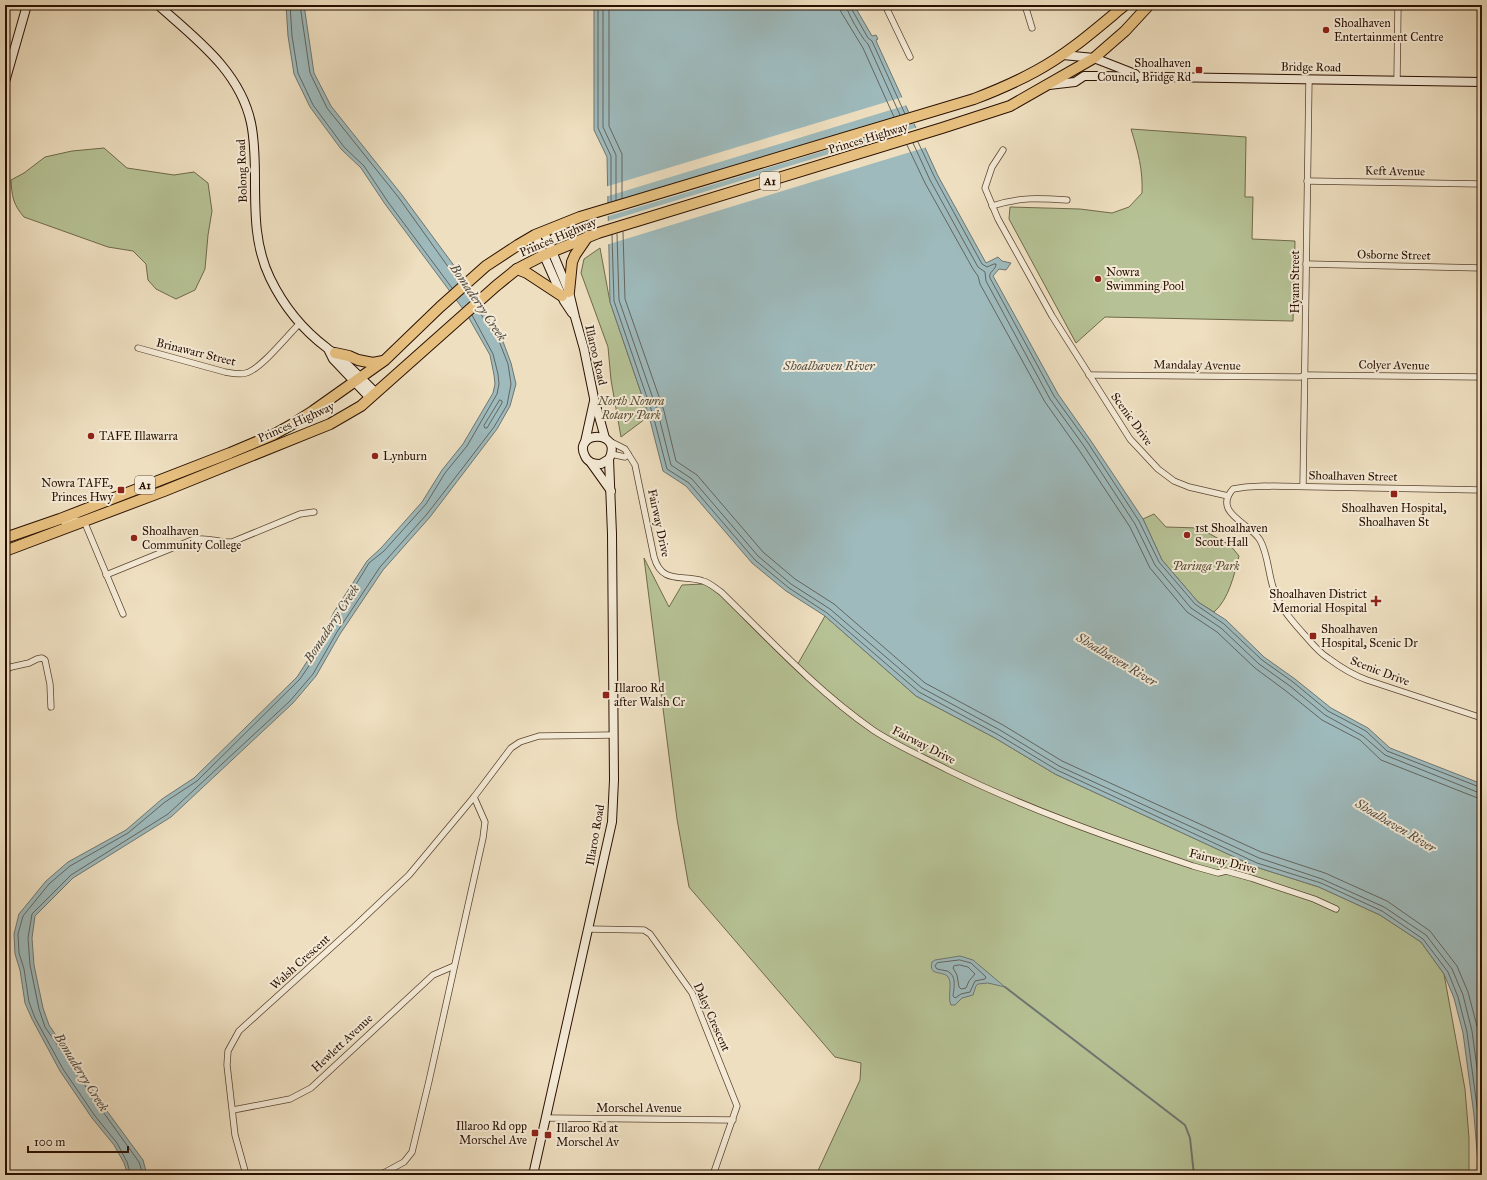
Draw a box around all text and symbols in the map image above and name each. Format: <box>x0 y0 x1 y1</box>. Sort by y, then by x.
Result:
place label: Shoalhaven Entertainment Centre <box>1334 16 1443 44</box>
marker: Shoalhaven Entertainment Centre <box>1321 25 1331 35</box>
place label: Shoalhaven Council, Bridge Rd <box>1097 56 1191 85</box>
street label: Bridge Road <box>1281 59 1341 76</box>
marker: Shoalhaven Council, Bridge Rd <box>1194 65 1204 75</box>
street label: Princes Highway <box>827 119 910 158</box>
street label: Bolong Road <box>234 139 251 203</box>
street label: Keft Avenue <box>1365 163 1425 179</box>
road number: A1 <box>760 172 780 190</box>
street label: Princes Highway <box>517 214 599 260</box>
street label: Osborne Street <box>1357 247 1432 263</box>
street label: Hyam Street <box>1288 250 1302 314</box>
water label: Bomaderry Creek <box>446 260 510 344</box>
place label: Nowra Swimming Pool <box>1106 265 1185 294</box>
marker: Nowra Swimming Pool <box>1093 274 1103 284</box>
street label: Illaroo Road <box>582 323 610 387</box>
street label: Brinawarr Street <box>155 335 238 369</box>
street label: Mandalay Avenue <box>1153 357 1241 373</box>
street label: Colyer Avenue <box>1358 357 1430 373</box>
water label: Shoalhaven River <box>782 358 875 374</box>
street label: Scenic Drive <box>1108 390 1156 448</box>
park label: North Nowra Rotary Park <box>597 394 665 422</box>
street label: Princes Highway <box>256 399 337 446</box>
place label: TAFE Illawarra <box>99 429 179 443</box>
marker: TAFE Illawarra <box>86 431 96 441</box>
place label: Lynburn <box>383 449 427 463</box>
marker: Lynburn <box>370 451 380 461</box>
street label: Shoalhaven Street <box>1308 468 1398 484</box>
place label: Nowra TAFE, Princes Hwy <box>41 476 113 504</box>
road number: A1 <box>135 476 155 494</box>
marker: Nowra TAFE, Princes Hwy <box>116 485 126 495</box>
street label: Fairway Drive <box>645 488 673 558</box>
marker: Shoalhaven Hospital, Shoalhaven St <box>1389 489 1399 499</box>
place label: Shoalhaven Hospital, Shoalhaven St <box>1341 501 1447 529</box>
place label: 1st Shoalhaven Scout Hall <box>1195 521 1268 549</box>
place label: Shoalhaven Community College <box>142 524 241 553</box>
marker: 1st Shoalhaven Scout Hall <box>1182 530 1192 540</box>
marker: Shoalhaven Community College <box>129 533 139 543</box>
park label: Paringa Park <box>1172 559 1240 573</box>
water label: Bomaderry Creek <box>300 581 363 666</box>
place label: Shoalhaven District Memorial Hospital <box>1269 587 1368 615</box>
marker: Shoalhaven District Memorial Hospital <box>1370 595 1382 607</box>
place label: Shoalhaven Hospital, Scenic Dr <box>1321 622 1418 650</box>
water label: Shoalhaven River <box>1072 629 1160 691</box>
marker: Shoalhaven Hospital, Scenic Dr <box>1308 631 1318 641</box>
street label: Scenic Drive <box>1348 653 1412 689</box>
place label: Illaroo Rd after Walsh Cr <box>614 681 685 709</box>
marker: Illaroo Rd after Walsh Cr <box>601 690 611 700</box>
street label: Fairway Drive <box>890 723 958 767</box>
water label: Shoalhaven River <box>1351 795 1439 857</box>
street label: Illaroo Road <box>583 803 607 867</box>
street label: Fairway Drive <box>1188 846 1258 876</box>
street label: Walsh Crescent <box>267 931 333 992</box>
street label: Daley Crescent <box>691 981 734 1054</box>
street label: Hewlett Avenue <box>309 1011 375 1075</box>
water label: Bomaderry Creek <box>50 1029 112 1115</box>
street label: Morschel Avenue <box>596 1101 682 1115</box>
place label: Illaroo Rd opp Morschel Ave <box>456 1119 527 1147</box>
place label: Illaroo Rd at Morschel Av <box>556 1121 620 1149</box>
scale bar <box>28 1128 128 1154</box>
marker: Illaroo Rd opp Morschel Ave <box>530 1128 540 1138</box>
marker: Illaroo Rd at Morschel Av <box>543 1130 553 1140</box>
text: 100 m <box>34 1135 65 1149</box>

